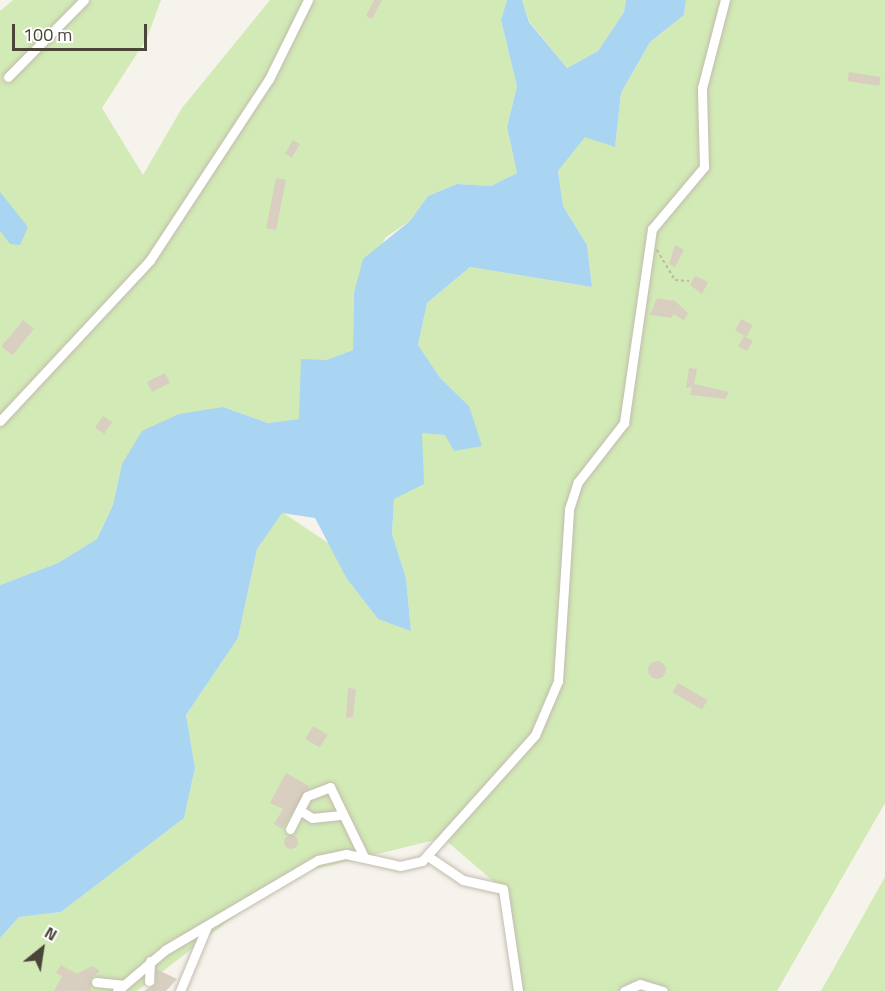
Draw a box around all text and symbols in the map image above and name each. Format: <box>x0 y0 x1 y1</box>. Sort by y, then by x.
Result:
scale bar <box>15 12 150 50</box>
text: 100 m <box>23 21 72 48</box>
north arrow <box>12 919 72 979</box>
text: N <box>40 920 62 947</box>

